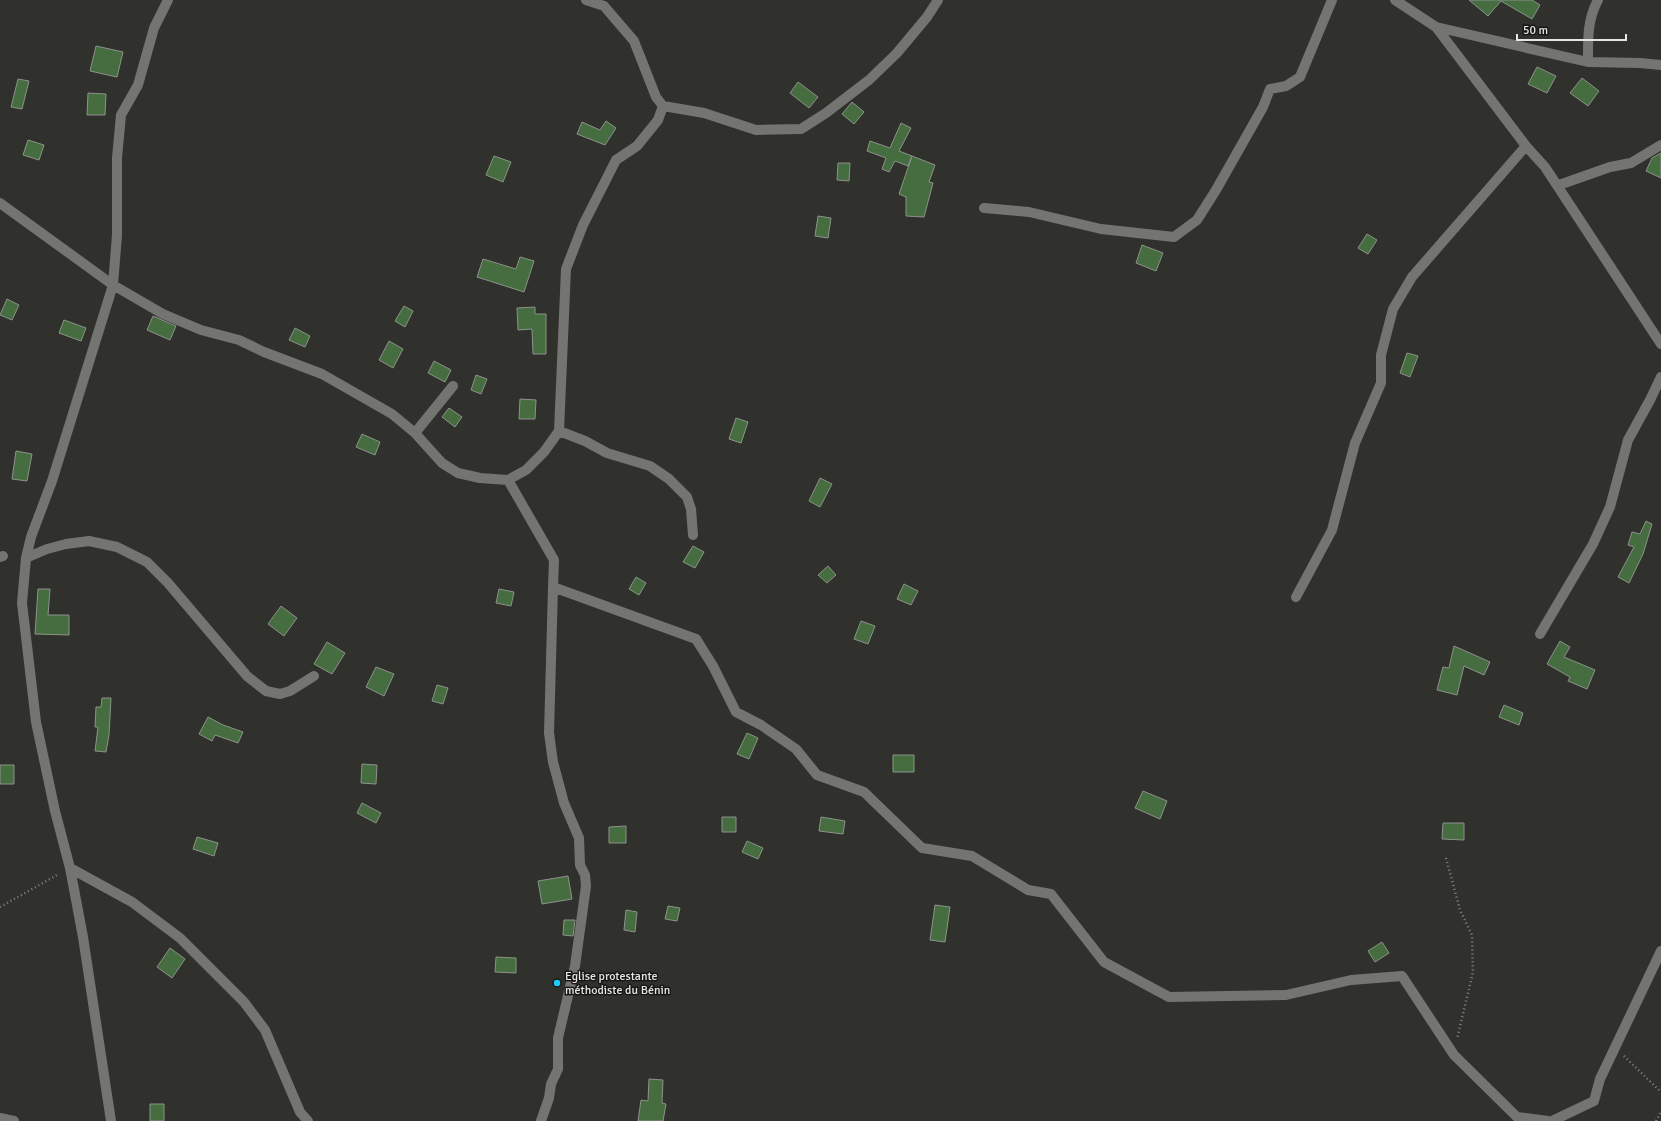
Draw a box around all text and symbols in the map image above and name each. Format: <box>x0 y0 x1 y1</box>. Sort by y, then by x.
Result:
scale bar <box>1517 16 1626 42</box>
text: 50 m <box>1523 23 1548 38</box>
place label: Eglise protestante méthodiste du Bénin <box>565 969 670 998</box>
marker: Eglise protestante méthodiste du Bénin <box>552 978 562 988</box>

